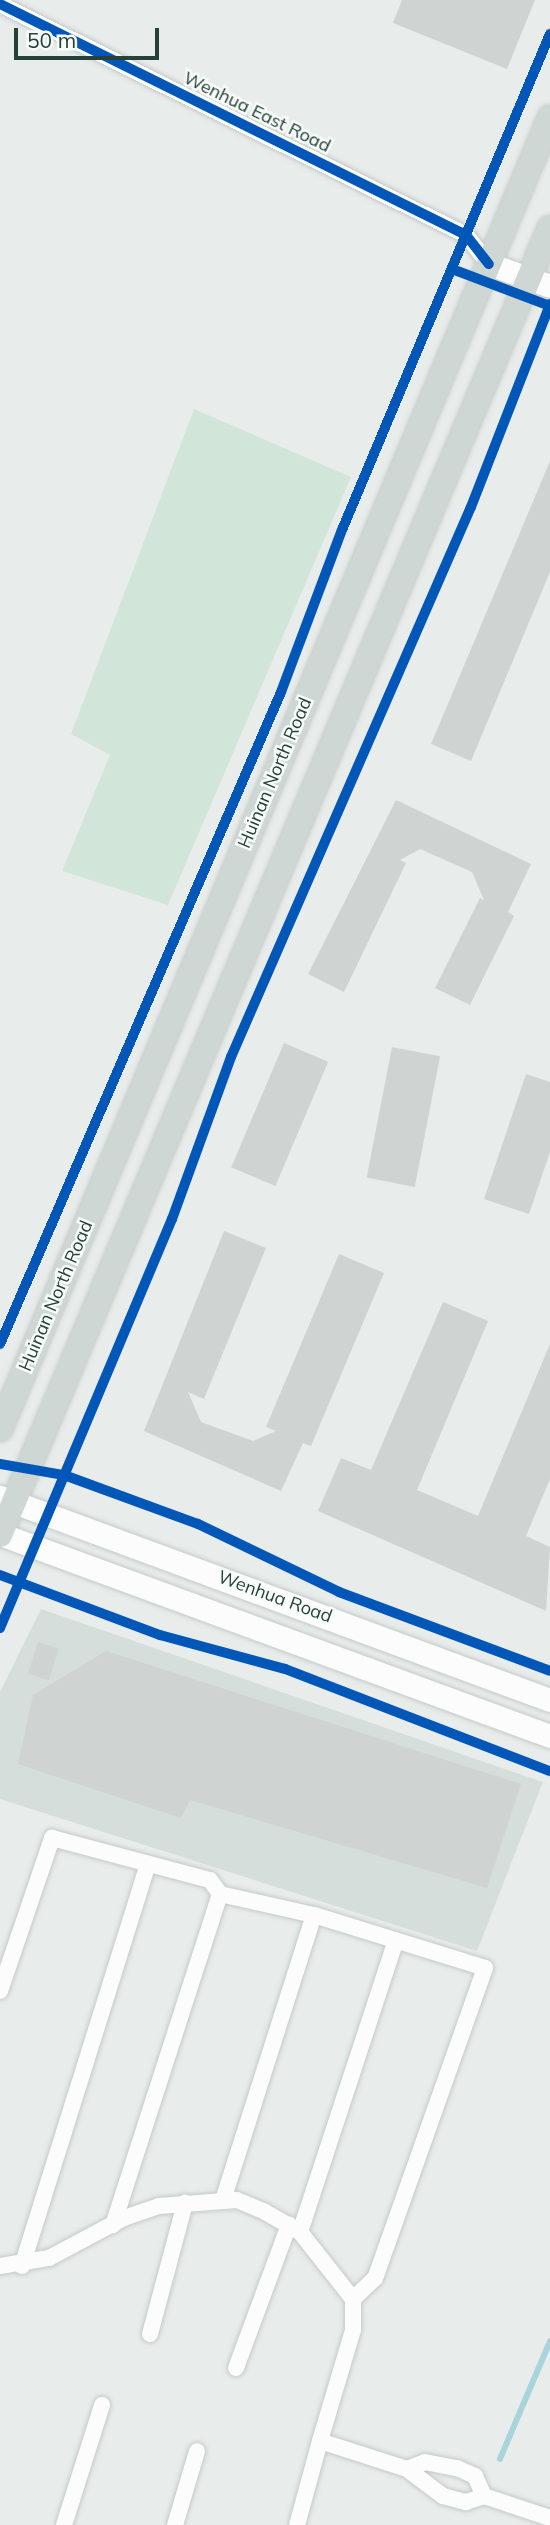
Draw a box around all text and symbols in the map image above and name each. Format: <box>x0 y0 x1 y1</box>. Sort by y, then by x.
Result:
scale bar <box>18 14 163 58</box>
text: 50 m <box>27 27 76 53</box>
street label: Wenhua East Road <box>180 67 334 157</box>
street label: Huinan North Road <box>234 694 316 852</box>
street label: Huinan North Road <box>15 1217 97 1375</box>
street label: Wenhua Road <box>215 1566 335 1628</box>

